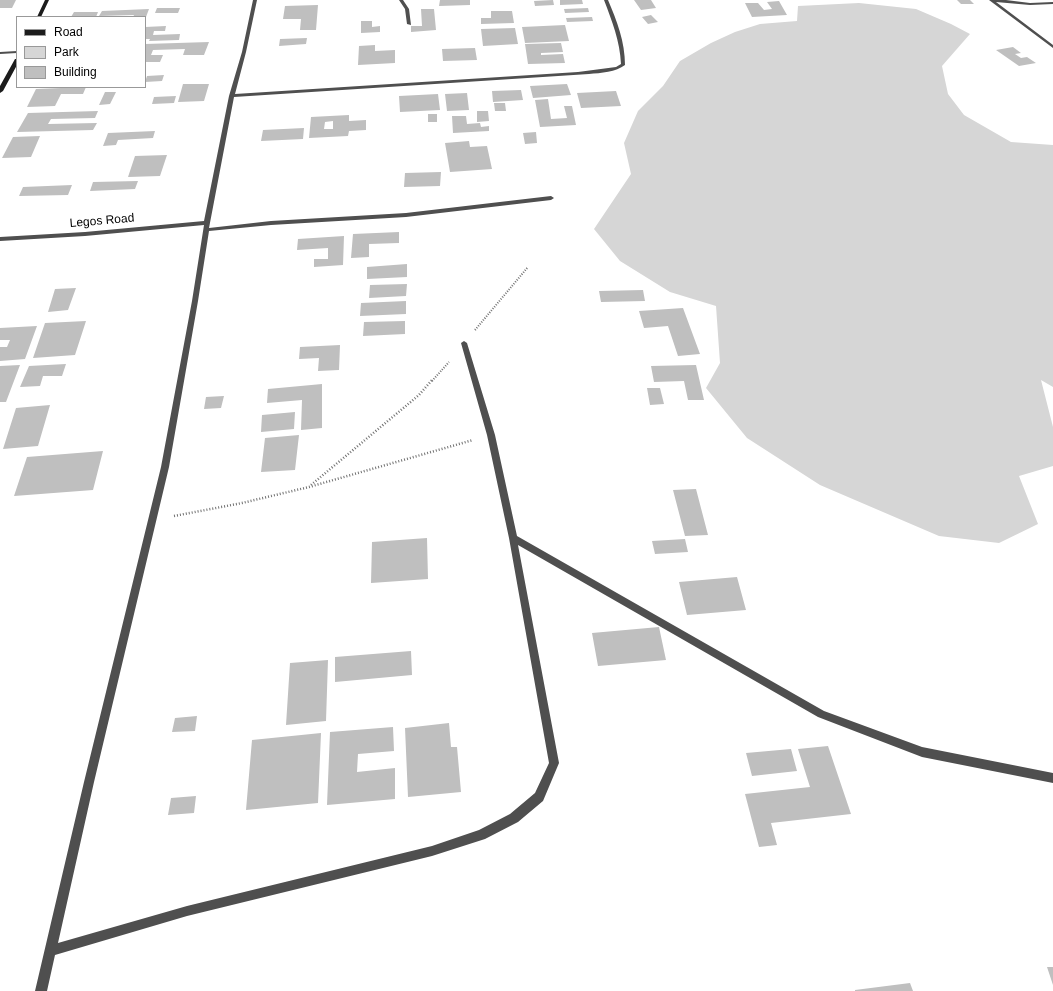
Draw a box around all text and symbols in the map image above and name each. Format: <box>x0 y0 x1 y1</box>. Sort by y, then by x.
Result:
legend <box>16 16 146 88</box>
text: Road <box>54 25 83 39</box>
text: Park <box>54 45 79 59</box>
text: Building <box>54 65 97 79</box>
street label: Legos Road <box>69 211 135 231</box>

